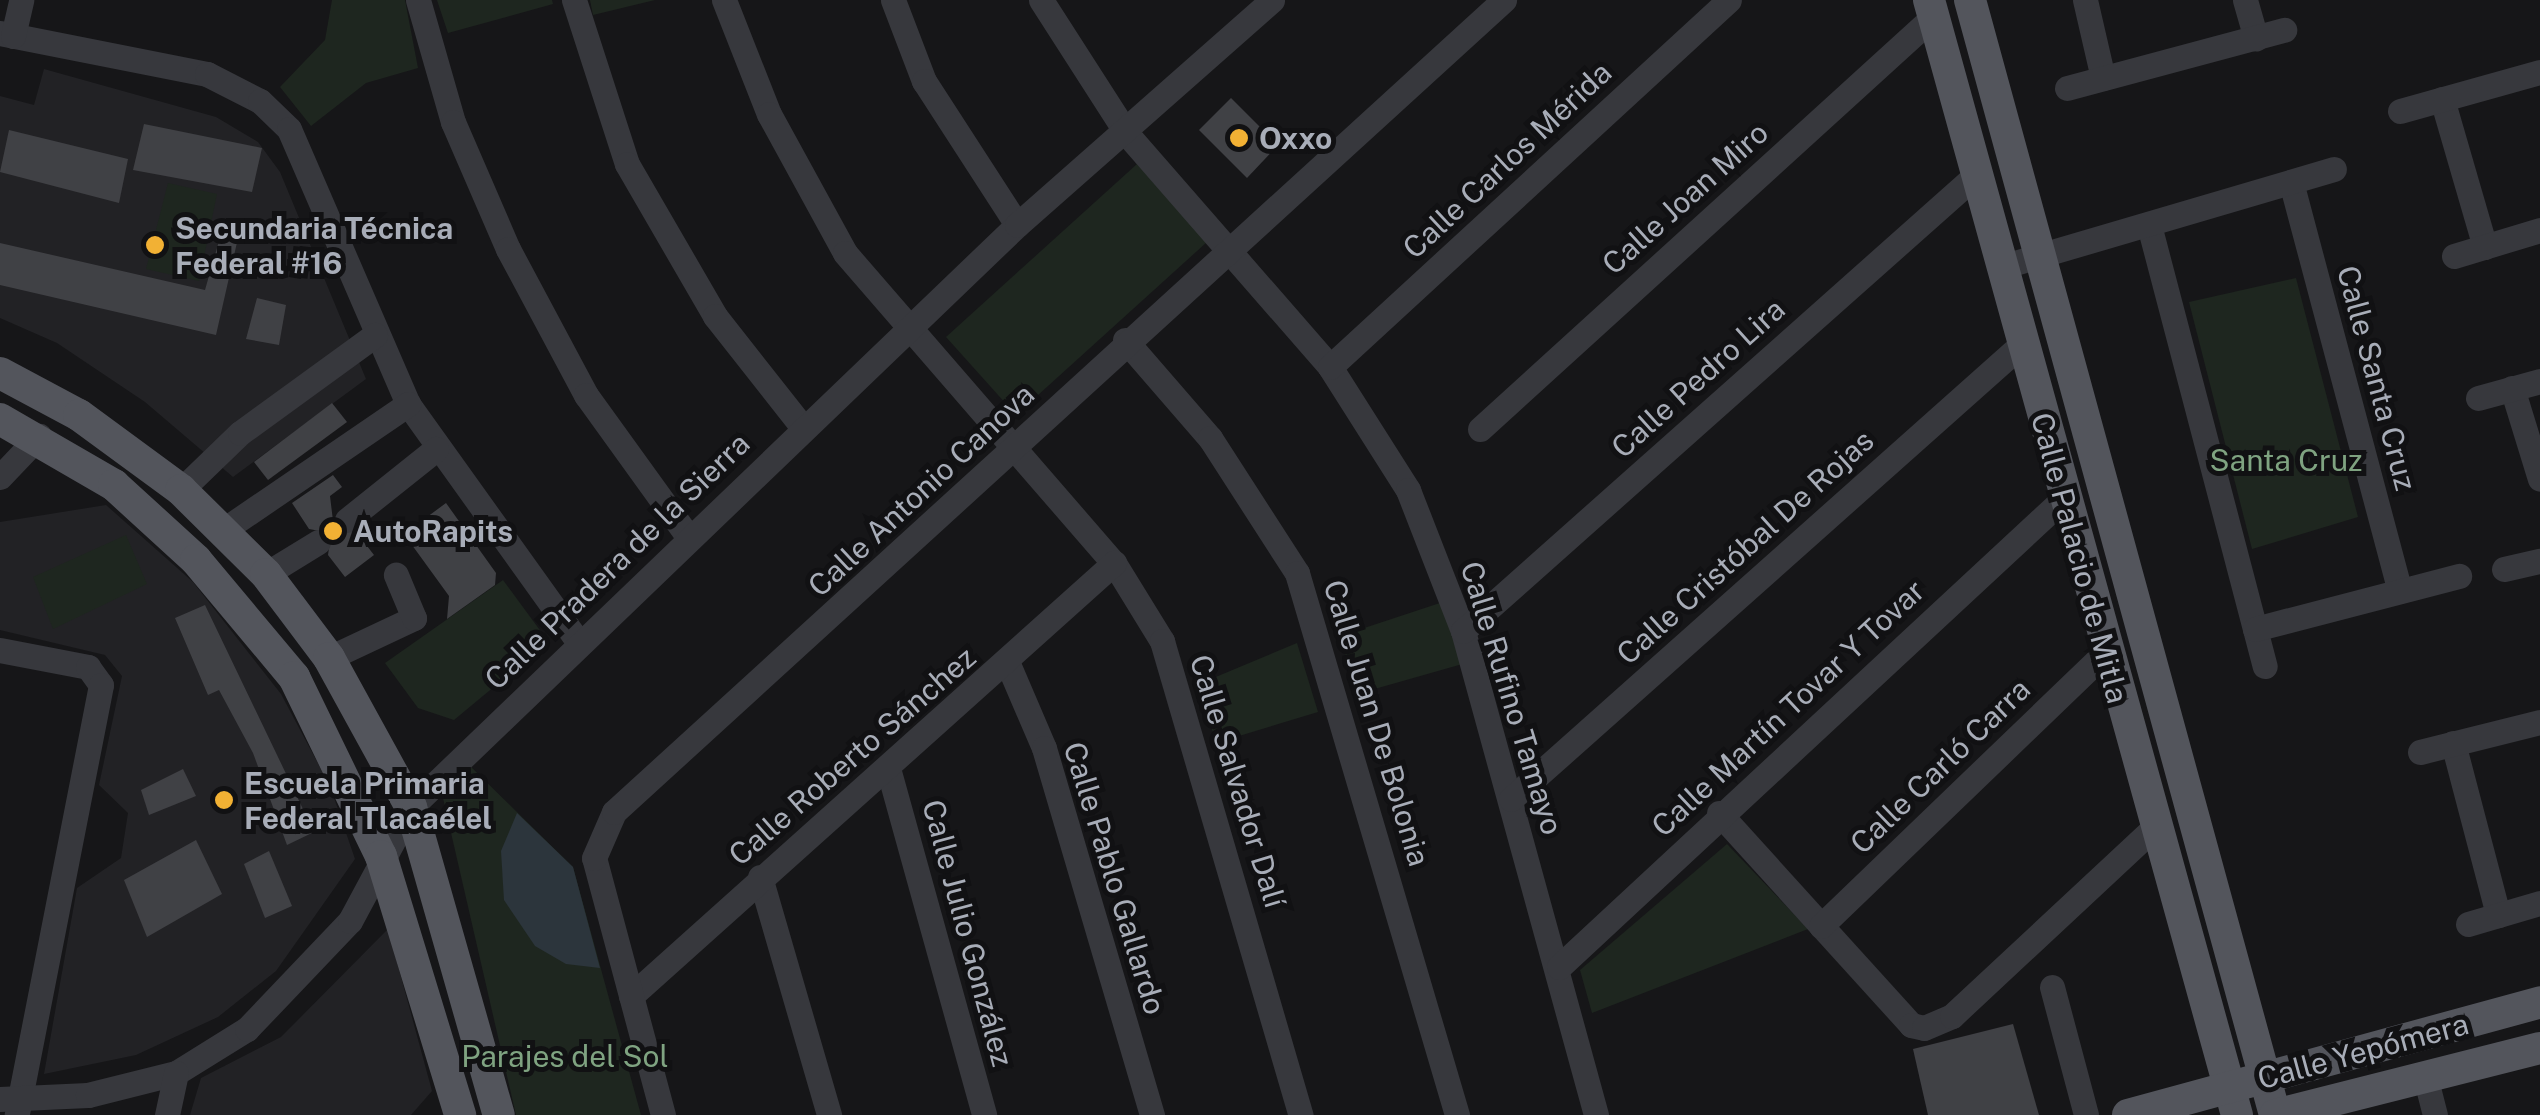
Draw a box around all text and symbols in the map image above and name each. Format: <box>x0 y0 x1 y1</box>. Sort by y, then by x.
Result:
street label: Calle Carlos Mérida <box>1395 54 1619 266</box>
street label: Calle Joan Miro <box>1595 114 1775 282</box>
place label: Oxxo <box>1259 120 1332 156</box>
marker: Oxxo <box>1228 127 1250 149</box>
place label: Secundaria Técnica Federal #16 <box>175 210 453 280</box>
marker: Secundaria Técnica Federal #16 <box>144 234 166 256</box>
street label: Calle Santa Cruz <box>2330 262 2424 494</box>
street label: Calle Pedro Lira <box>1604 291 1792 465</box>
street label: Calle Antonio Canova <box>801 376 1041 604</box>
street label: Calle Palacio de Mitla <box>2024 408 2136 708</box>
street label: Calle Cristóbal De Rojas <box>1609 422 1881 672</box>
street label: Calle Pradera de la Sierra <box>477 425 757 697</box>
park label: Santa Cruz <box>2210 442 2362 478</box>
place label: AutoRapits <box>353 513 513 549</box>
marker: AutoRapits <box>322 520 344 542</box>
street label: Calle Rufino Tamayo <box>1453 557 1571 839</box>
street label: Calle Martín Tovar Y Tovar <box>1644 572 1932 844</box>
street label: Calle Juan De Bolonia <box>1316 576 1438 870</box>
street label: Calle Roberto Sánchez <box>721 639 983 873</box>
street label: Calle Salvador Dalí <box>1182 650 1294 912</box>
street label: Calle Carló Carra <box>1843 671 2037 861</box>
street label: Calle Pablo Gallardo <box>1056 737 1174 1019</box>
place label: Escuela Primaria Federal Tlacaélel <box>244 765 492 836</box>
marker: Escuela Primaria Federal Tlacaélel <box>213 789 235 811</box>
street label: Calle Julio González <box>915 796 1021 1070</box>
street label: Calle Yepómera <box>2253 1006 2473 1096</box>
park label: Parajes del Sol <box>461 1038 669 1074</box>

